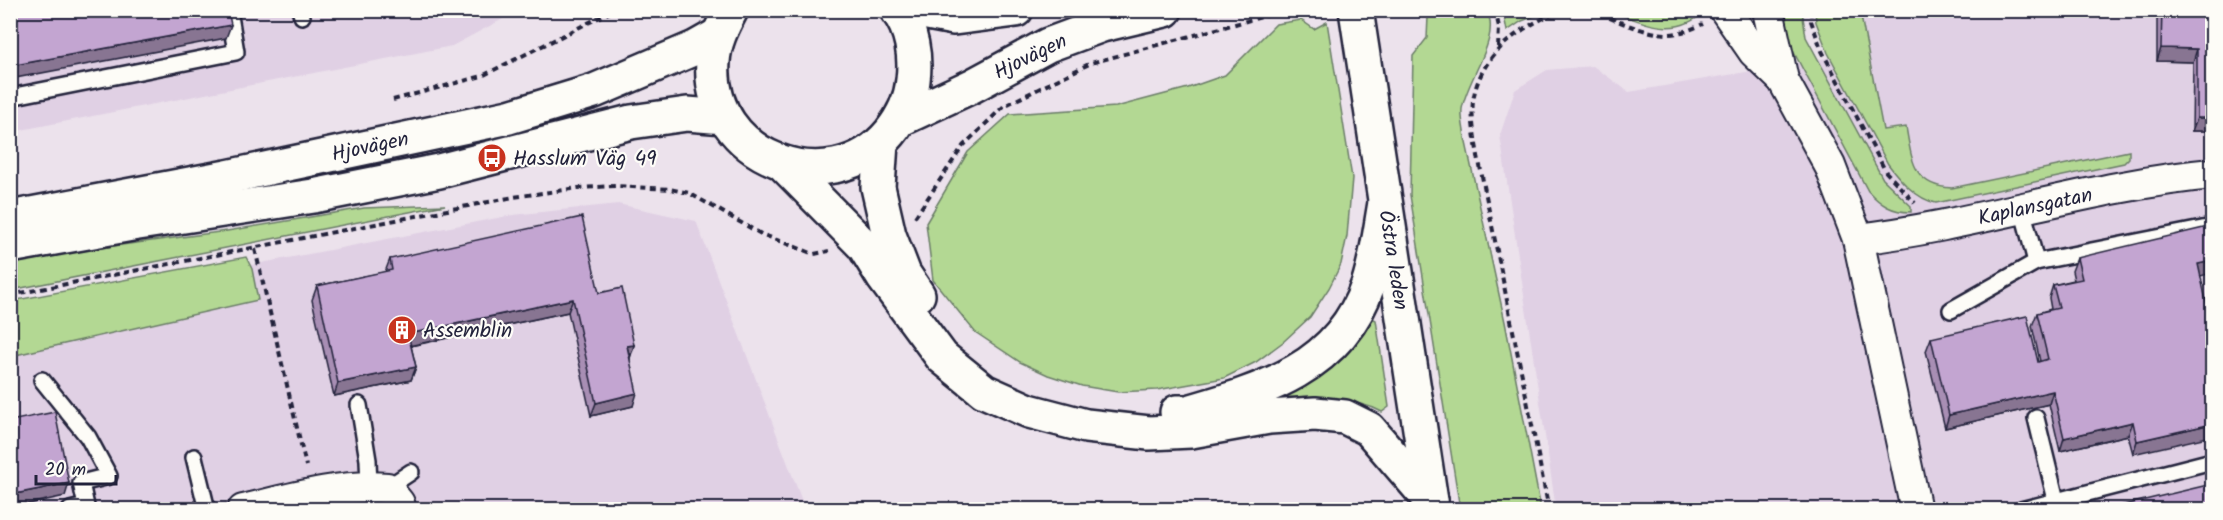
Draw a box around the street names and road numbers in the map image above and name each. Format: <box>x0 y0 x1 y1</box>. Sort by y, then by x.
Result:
street label: Hjovägen <box>988 25 1073 89</box>
street label: Hjovägen <box>329 123 412 172</box>
street label: Kaplansgatan <box>1975 179 2096 236</box>
street label: Östra leden <box>1368 208 1417 313</box>

